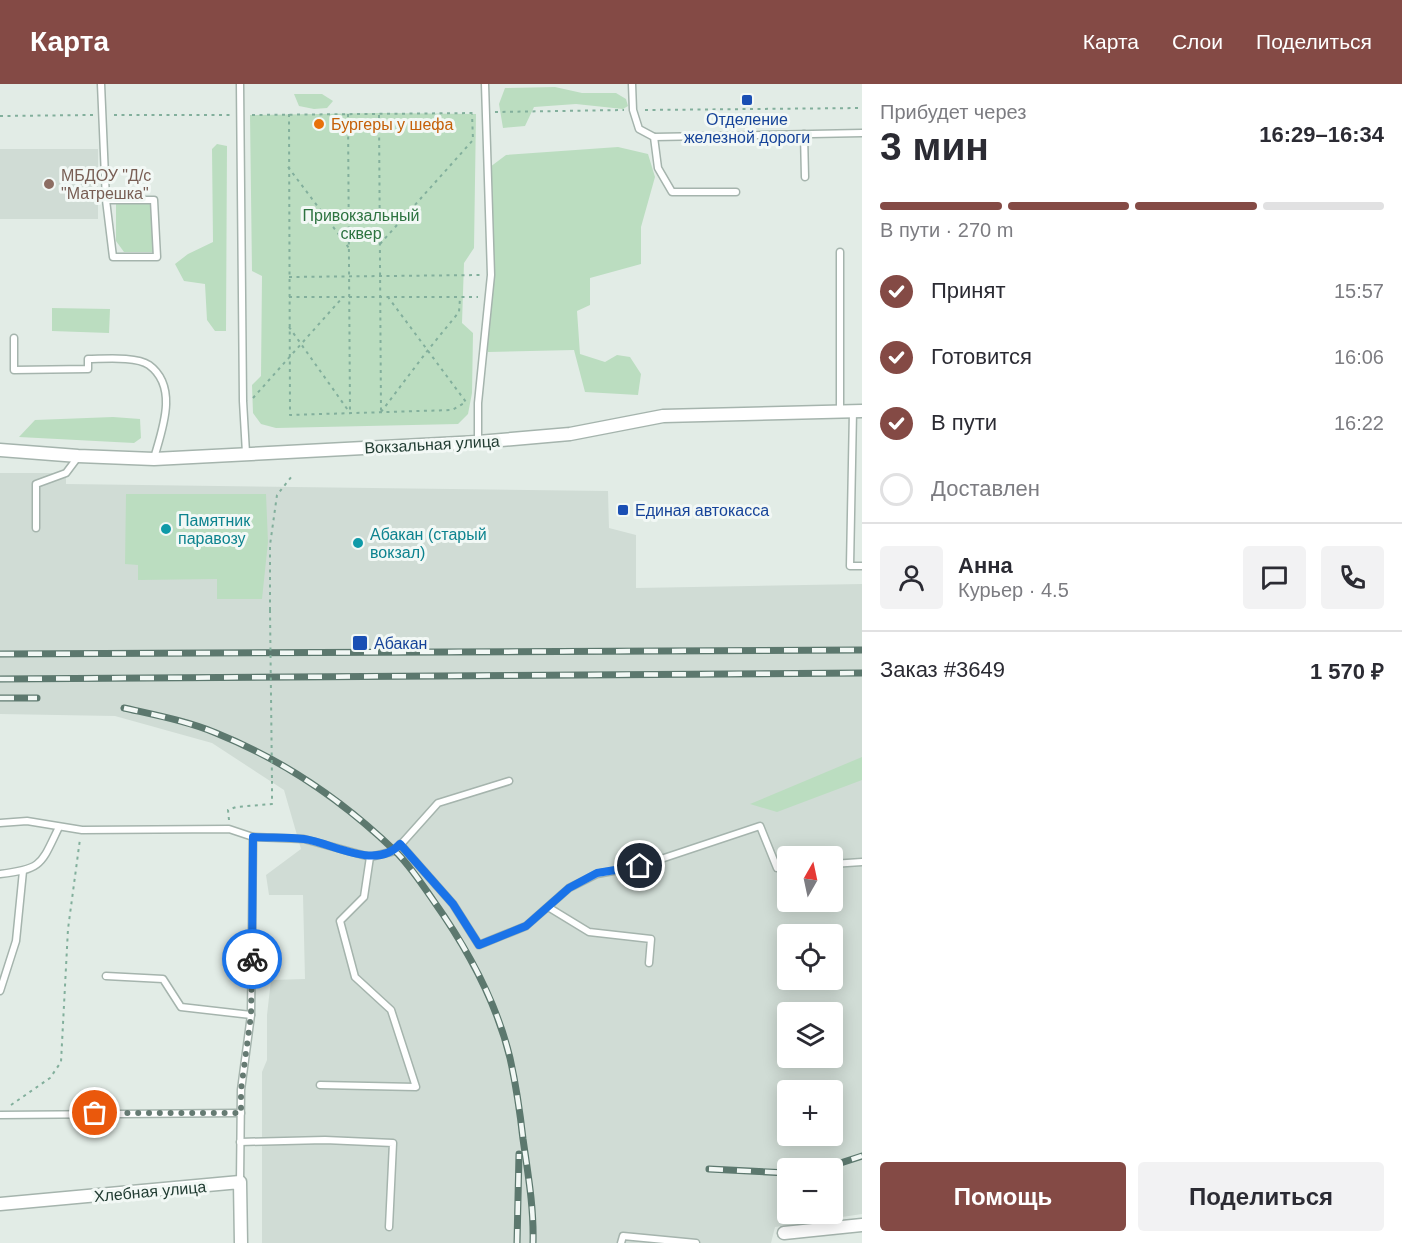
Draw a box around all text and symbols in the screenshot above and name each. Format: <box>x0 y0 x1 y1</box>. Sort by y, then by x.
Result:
text: Карта <box>30 26 109 57</box>
text: Карта <box>1083 30 1139 53</box>
text: Слои <box>1172 30 1223 53</box>
text: Поделиться <box>1256 30 1372 53</box>
marker: Отделение железной дороги <box>740 93 754 107</box>
text: Прибудет через <box>880 101 1026 123</box>
place label: Отделение железной дороги <box>684 111 810 146</box>
place label: Бургеры у шефа <box>331 116 453 133</box>
marker: Бургеры у шефа <box>312 117 326 131</box>
text: 16:29–16:34 <box>1259 122 1384 147</box>
text: 3 мин <box>880 125 989 168</box>
place label: МБДОУ "Д/с "Матрешка" <box>61 167 151 202</box>
marker: МБДОУ "Д/с "Матрешка" <box>42 177 56 191</box>
park label: Привокзальный сквер <box>303 207 419 242</box>
text: В пути · 270 m <box>880 219 1013 241</box>
icon: check <box>880 275 913 308</box>
text: Принят <box>931 278 1005 303</box>
text: 15:57 <box>1334 280 1384 302</box>
icon: check <box>880 341 913 374</box>
text: Готовится <box>931 344 1032 369</box>
text: 16:06 <box>1334 346 1384 368</box>
icon: check <box>880 407 913 440</box>
text: В пути <box>931 410 997 435</box>
text: 16:22 <box>1334 412 1384 434</box>
street label: Вокзальная улица <box>364 432 500 457</box>
text: Доставлен <box>931 476 1040 501</box>
place label: Единая автокасса <box>635 502 769 519</box>
marker: Единая автокасса <box>616 503 630 517</box>
place label: Памятник паравозу <box>178 512 251 547</box>
marker: Памятник паравозу <box>159 522 173 536</box>
place label: Абакан (старый вокзал) <box>370 526 487 561</box>
marker: Абакан (старый вокзал) <box>351 536 365 550</box>
button: person <box>880 546 943 609</box>
button: chat <box>1243 546 1306 609</box>
button: phone <box>1321 546 1384 609</box>
text: Анна <box>958 553 1013 578</box>
text: Курьер · 4.5 <box>958 579 1069 601</box>
marker: Абакан <box>351 634 369 652</box>
place label: Абакан <box>374 635 427 652</box>
text: Заказ #3649 <box>880 657 1005 682</box>
text: 1 570 ₽ <box>1310 659 1384 684</box>
pin <box>614 840 665 891</box>
north arrow <box>777 846 843 912</box>
map controls <box>777 846 843 1224</box>
icon: home <box>623 849 656 882</box>
button: locate <box>777 924 843 990</box>
courier <box>222 929 282 989</box>
icon: bike <box>236 943 269 976</box>
button: layers <box>777 1002 843 1068</box>
button: + <box>777 1080 843 1146</box>
pin <box>69 1087 120 1138</box>
icon: bag <box>78 1096 111 1129</box>
button: − <box>777 1158 843 1224</box>
button: Помощь <box>880 1162 1126 1231</box>
button: Поделиться <box>1138 1162 1384 1231</box>
street label: Хлебная улица <box>93 1178 207 1205</box>

